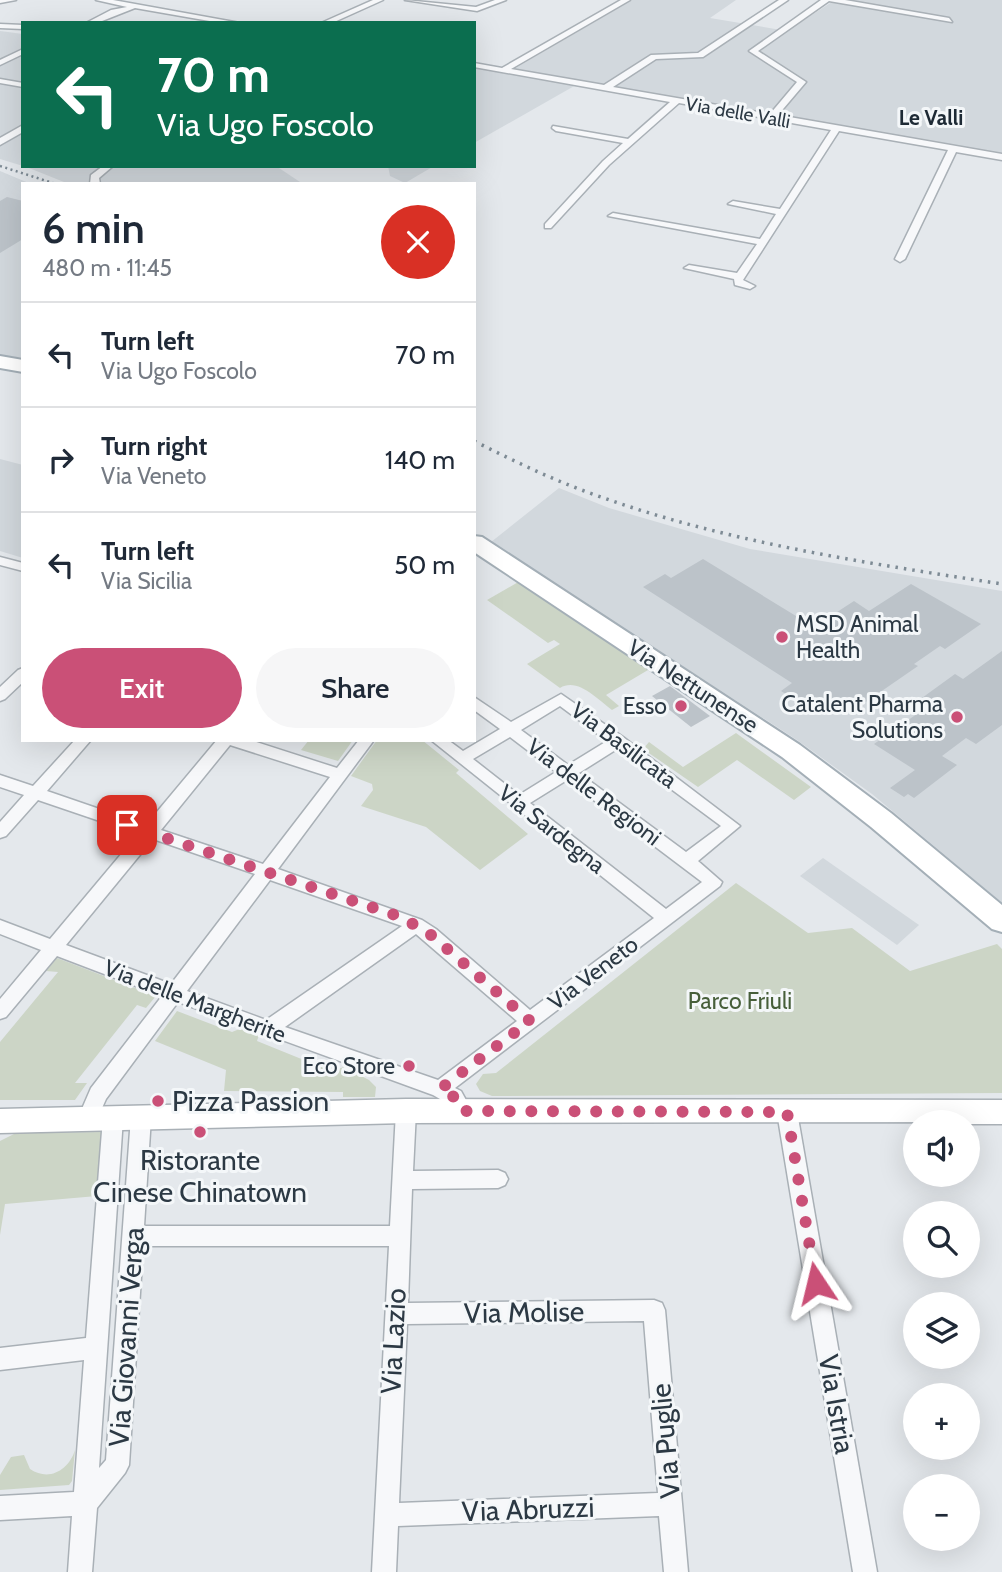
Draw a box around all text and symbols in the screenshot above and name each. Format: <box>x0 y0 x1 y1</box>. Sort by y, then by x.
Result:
text: 70 m <box>157 45 270 104</box>
icon: left <box>42 49 133 140</box>
street label: Via delle Valli <box>684 92 792 133</box>
text: Via Ugo Foscolo <box>157 105 374 144</box>
district label: Le Valli <box>899 105 963 130</box>
text: 6 min <box>42 202 145 254</box>
button: close <box>381 205 455 279</box>
text: 480 m · 11:45 <box>42 254 172 282</box>
text: Turn left <box>101 325 194 357</box>
icon: left <box>42 336 80 374</box>
text: 70 m <box>395 339 455 371</box>
text: Via Ugo Foscolo <box>101 357 257 385</box>
text: Turn right <box>101 430 207 462</box>
icon: right <box>42 441 80 479</box>
text: 140 m <box>385 444 455 476</box>
text: Via Veneto <box>101 462 207 490</box>
text: Turn left <box>101 535 194 567</box>
icon: left <box>42 546 80 584</box>
text: 50 m <box>394 549 455 581</box>
text: Via Sicilia <box>101 567 192 595</box>
place label: MSD Animal Health <box>796 610 919 664</box>
marker: MSD Animal Health <box>774 629 790 645</box>
street label: Via Nettunense <box>622 633 764 739</box>
button: Exit <box>42 648 242 728</box>
button: Share <box>256 648 455 728</box>
place label: Catalent Pharma Solutions <box>782 690 943 744</box>
place label: Esso <box>623 692 667 720</box>
street label: Via Basilicata <box>565 696 683 794</box>
marker: Esso <box>673 698 689 714</box>
marker: Catalent Pharma Solutions <box>949 709 965 725</box>
street label: Via delle Regioni <box>521 732 667 852</box>
street label: Via Sardegna <box>493 779 611 879</box>
pin <box>97 795 157 855</box>
icon: arrive <box>108 806 146 844</box>
street label: Via Veneto <box>542 930 644 1016</box>
street label: Via delle Margherite <box>100 953 290 1049</box>
park label: Parco Friuli <box>688 987 792 1015</box>
place label: Eco Store <box>302 1052 395 1080</box>
marker: Eco Store <box>401 1058 417 1074</box>
place label: Pizza Passion <box>172 1084 329 1118</box>
marker: Pizza Passion <box>150 1093 166 1109</box>
map controls <box>903 1110 980 1551</box>
button: sound <box>903 1110 980 1187</box>
marker: Ristorante Cinese Chinatown <box>192 1124 208 1140</box>
place label: Ristorante Cinese Chinatown <box>93 1143 307 1209</box>
button: search <box>903 1201 980 1278</box>
street label: Via Giovanni Verga <box>101 1225 151 1448</box>
position arrow <box>779 1246 853 1320</box>
street label: Via Lazio <box>373 1287 413 1395</box>
button: layers <box>903 1292 980 1369</box>
street label: Via Molise <box>464 1294 584 1330</box>
street label: Via Istria <box>812 1352 863 1457</box>
street label: Via Puglie <box>643 1382 687 1500</box>
button: + <box>903 1383 980 1460</box>
button: − <box>903 1474 980 1551</box>
street label: Via Abruzzi <box>461 1490 595 1528</box>

